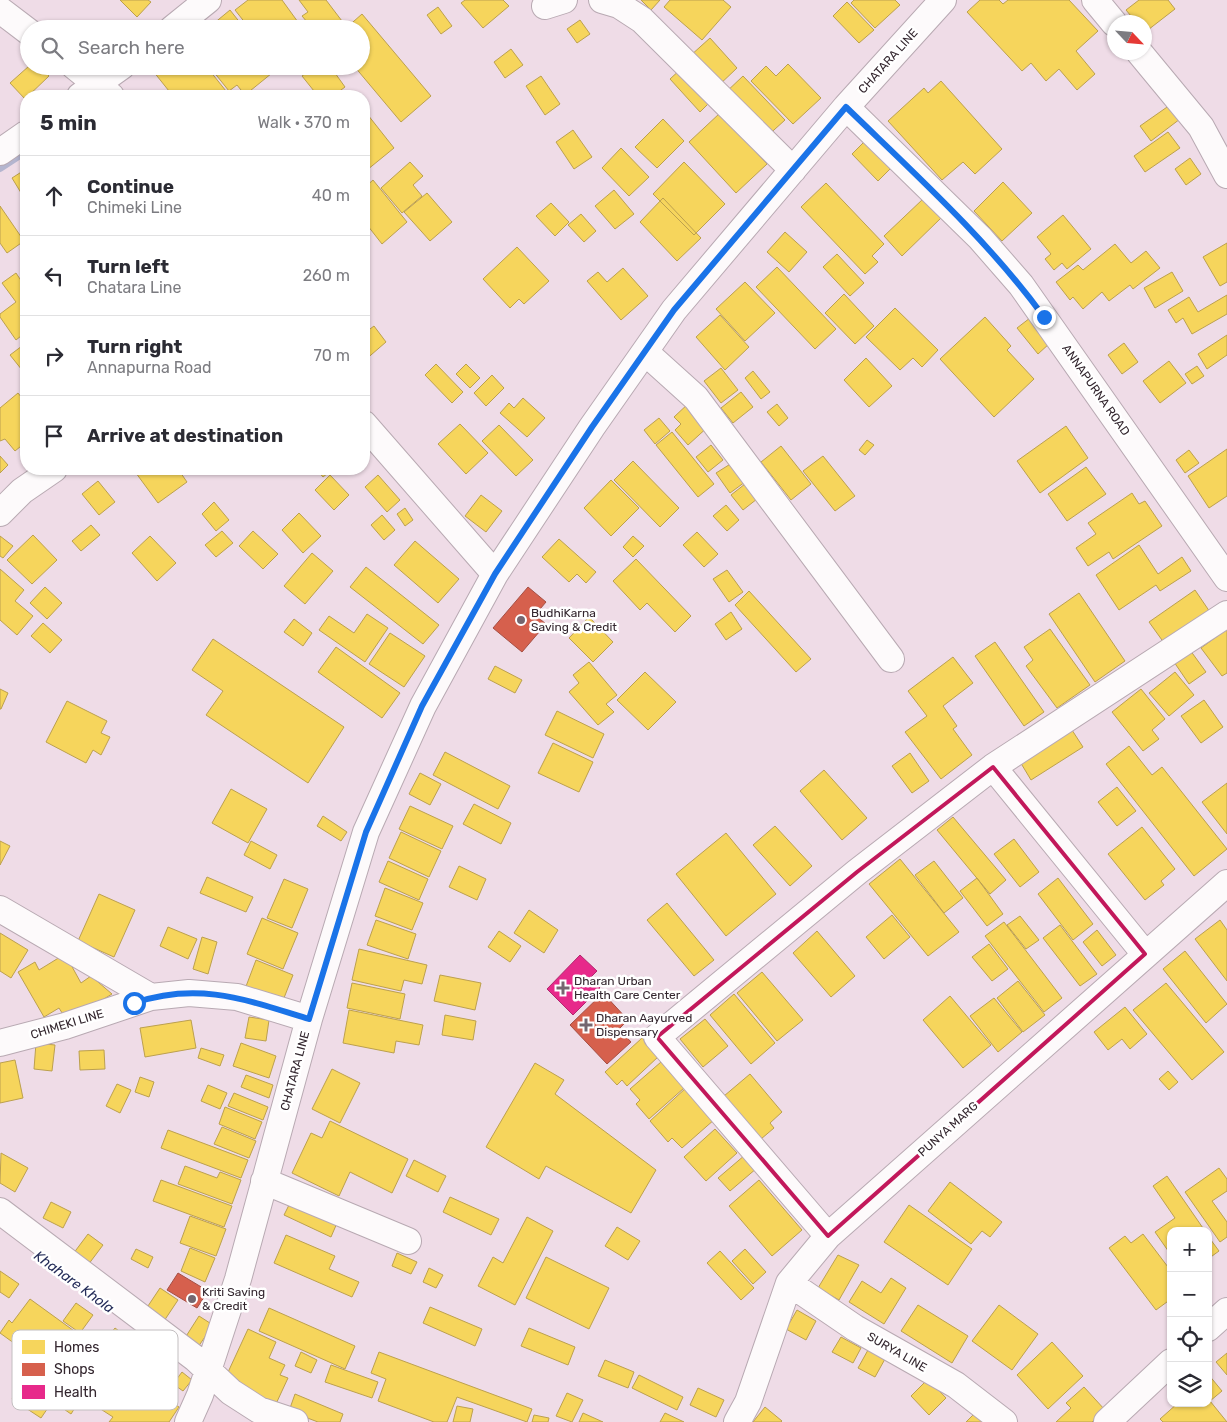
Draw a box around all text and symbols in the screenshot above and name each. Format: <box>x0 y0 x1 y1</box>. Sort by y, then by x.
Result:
north arrow <box>1107 15 1152 60</box>
search box <box>20 20 370 75</box>
street label: CHATARA LINE <box>855 26 921 96</box>
icon: search <box>38 34 66 62</box>
text: Search here <box>78 36 185 59</box>
text: 5 min <box>40 110 97 135</box>
text: Walk · 370 m <box>257 113 350 132</box>
text: Continue <box>87 175 174 198</box>
icon: ahead <box>40 182 68 210</box>
text: 40 m <box>312 186 350 205</box>
text: Chimeki Line <box>87 198 182 217</box>
text: Turn left <box>87 255 169 278</box>
icon: left <box>40 262 68 290</box>
text: 260 m <box>303 266 350 285</box>
text: Chatara Line <box>87 278 181 297</box>
route end <box>1033 306 1056 329</box>
text: Turn right <box>87 335 182 358</box>
icon: right <box>40 342 68 370</box>
street label: ANNAPURNA ROAD <box>1059 342 1133 438</box>
text: 70 m <box>313 346 350 365</box>
text: Annapurna Road <box>87 358 212 377</box>
icon: arrive <box>40 422 68 450</box>
text: Arrive at destination <box>87 424 283 447</box>
place label: BudhiKarna Saving & Credit <box>531 606 617 634</box>
marker: BudhiKarna Saving & Credit <box>515 614 527 626</box>
place label: Dharan Urban Health Care Center <box>574 974 681 1002</box>
marker: Dharan Urban Health Care Center <box>556 981 570 995</box>
route start <box>123 992 146 1015</box>
street label: CHIMEKI LINE <box>29 1006 105 1042</box>
place label: Dharan Aayurved Dispensary <box>596 1011 692 1039</box>
marker: Dharan Aayurved Dispensary <box>580 1019 592 1031</box>
street label: CHATARA LINE <box>278 1030 312 1112</box>
street label: PUNYA MARG <box>915 1098 981 1160</box>
map controls <box>1167 1227 1212 1407</box>
button: + <box>1167 1227 1212 1272</box>
water label: Khahare Khola <box>31 1247 117 1317</box>
button: − <box>1167 1272 1212 1317</box>
place label: Kriti Saving & Credit <box>202 1285 265 1313</box>
marker: Kriti Saving & Credit <box>186 1293 198 1305</box>
button: locate <box>1167 1317 1212 1362</box>
street label: SURYA LINE <box>865 1329 929 1375</box>
legend <box>12 1330 178 1410</box>
text: Homes <box>54 1339 99 1356</box>
text: Shops <box>54 1361 95 1378</box>
button: layers <box>1167 1362 1212 1407</box>
text: Health <box>54 1384 97 1401</box>

